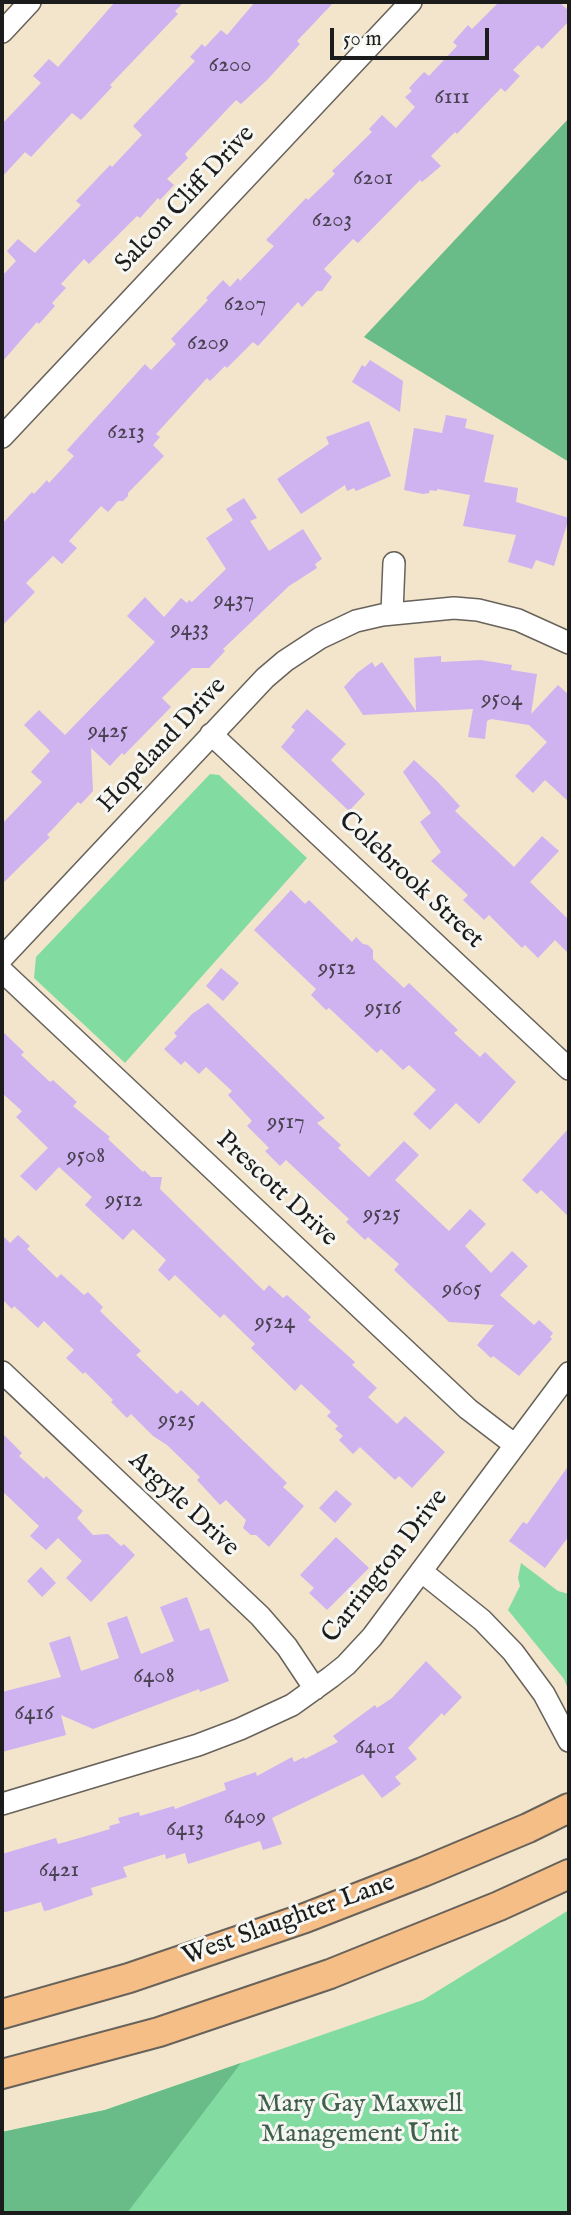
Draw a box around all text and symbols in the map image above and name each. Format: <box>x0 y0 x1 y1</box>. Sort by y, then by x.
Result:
scale bar <box>333 14 492 58</box>
text: 50 m <box>343 26 382 53</box>
house number: 6200 <box>208 52 252 80</box>
house number: 6111 <box>434 84 470 112</box>
street label: Salcon Cliff Drive <box>110 120 262 280</box>
house number: 6201 <box>353 165 393 193</box>
house number: 6203 <box>312 207 352 235</box>
house number: 6207 <box>224 291 266 319</box>
house number: 6209 <box>187 330 229 358</box>
house number: 6213 <box>107 419 145 447</box>
house number: 9437 <box>214 587 254 615</box>
house number: 9433 <box>171 616 209 644</box>
street label: Hopeland Drive <box>92 672 234 820</box>
house number: 9504 <box>482 686 522 714</box>
house number: 9425 <box>88 718 128 746</box>
street label: Colebrook Street <box>331 806 489 956</box>
house number: 9512 <box>318 955 356 983</box>
house number: 9516 <box>365 995 401 1023</box>
house number: 9517 <box>267 1109 305 1137</box>
street label: Prescott Drive <box>209 1126 343 1254</box>
house number: 9508 <box>67 1143 105 1171</box>
house number: 9512 <box>105 1187 143 1215</box>
house number: 9525 <box>363 1201 401 1229</box>
house number: 9605 <box>442 1276 482 1304</box>
house number: 9524 <box>255 1309 295 1337</box>
house number: 9525 <box>158 1407 196 1435</box>
street label: Argyle Drive <box>121 1446 245 1564</box>
street label: Carrington Drive <box>316 1484 456 1650</box>
house number: 6408 <box>133 1663 175 1691</box>
house number: 6416 <box>14 1700 54 1728</box>
house number: 6401 <box>355 1734 395 1762</box>
house number: 6409 <box>224 1804 266 1832</box>
house number: 6413 <box>166 1816 204 1844</box>
house number: 6421 <box>39 1857 79 1885</box>
street label: West Slaughter Lane <box>179 1868 399 1974</box>
park label: Mary Gay Maxwell Management Unit <box>257 2090 463 2152</box>

